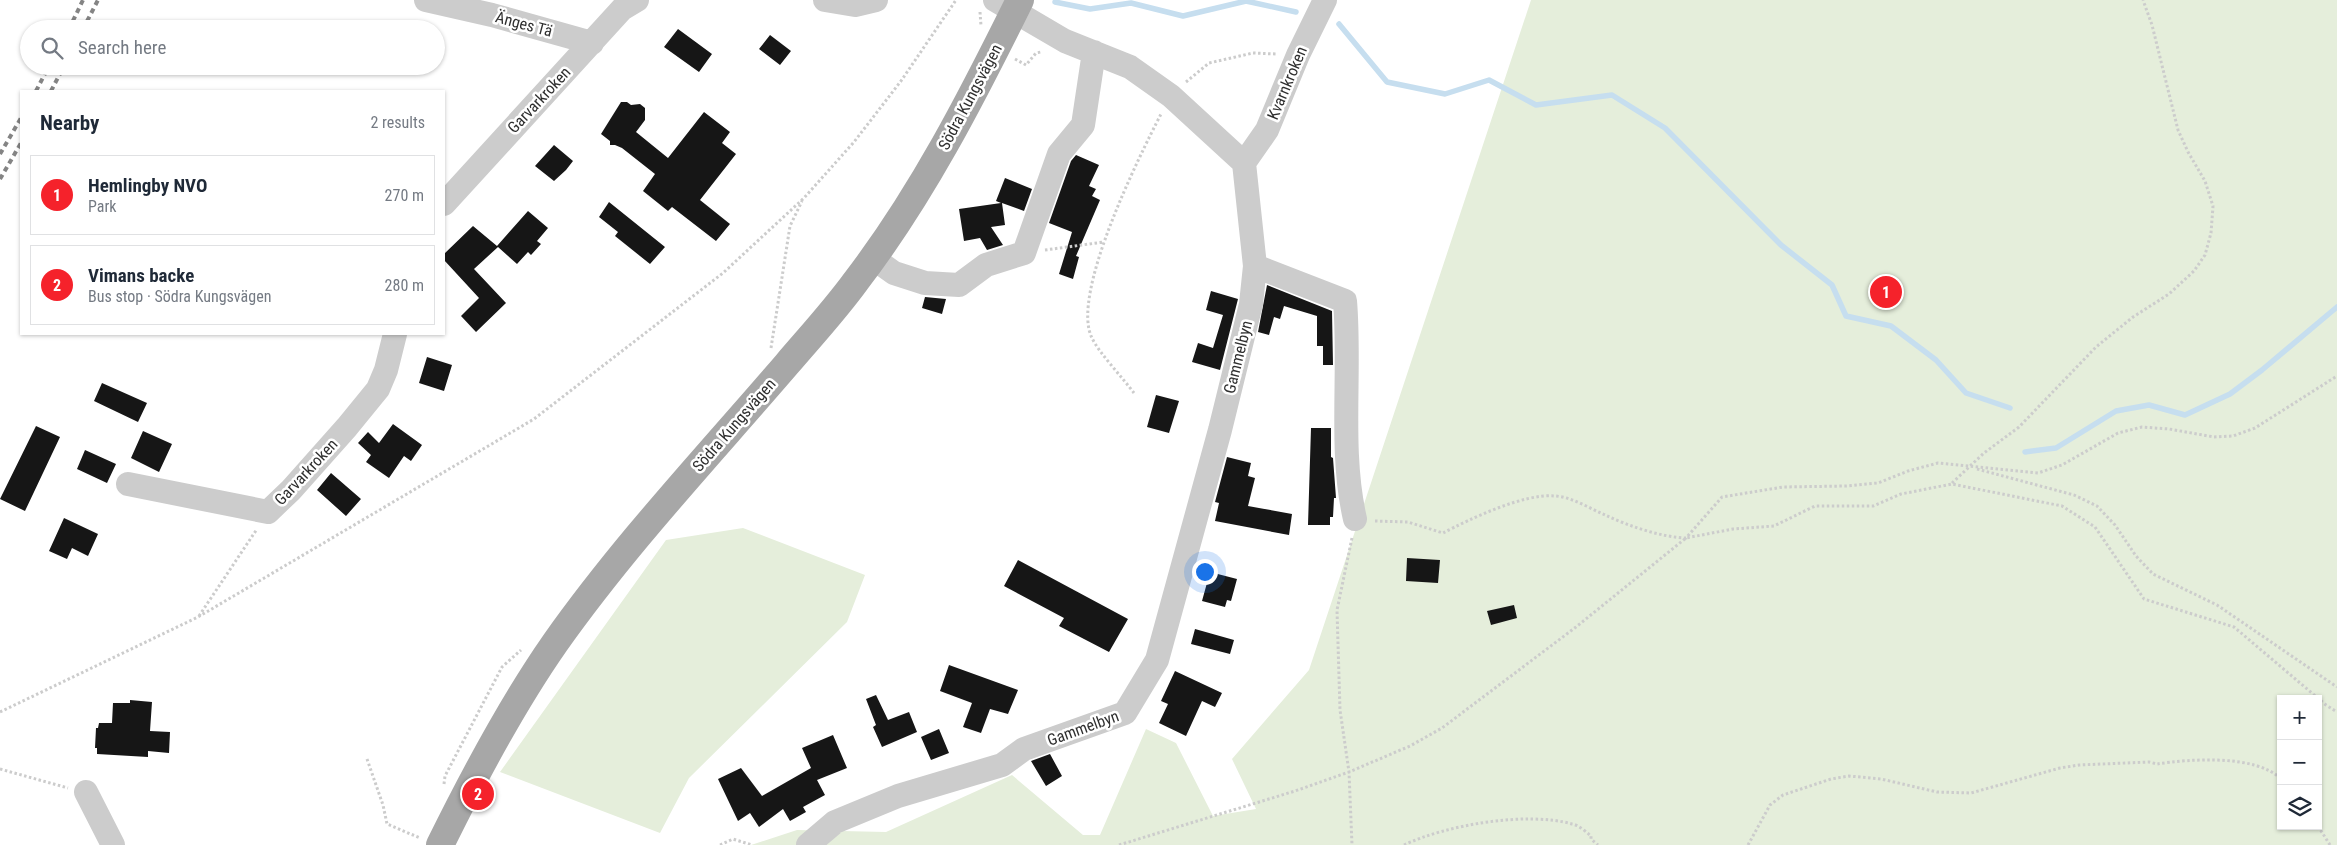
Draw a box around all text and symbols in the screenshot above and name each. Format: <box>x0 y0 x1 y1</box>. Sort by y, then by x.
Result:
street label: Änges Tä <box>493 7 555 41</box>
search box <box>20 20 445 75</box>
icon: search <box>38 34 66 62</box>
text: Search here <box>78 36 166 59</box>
street label: Södra Kungsvägen <box>934 41 1006 153</box>
street label: Kvarnkroken <box>1263 44 1311 122</box>
street label: Garvarkroken <box>504 63 574 137</box>
text: Nearby <box>40 111 99 135</box>
text: 2 results <box>370 113 425 132</box>
text: Hemlingby NVO <box>88 174 207 197</box>
text: 1 <box>53 186 61 205</box>
text: 270 m <box>385 186 424 205</box>
text: Park <box>88 197 117 216</box>
text: Vimans backe <box>88 264 194 287</box>
pin: 1 <box>1870 273 1902 311</box>
text: 2 <box>53 276 61 295</box>
text: 280 m <box>385 276 424 295</box>
text: Bus stop · Södra Kungsvägen <box>88 287 271 306</box>
street label: Gammelbyn <box>1220 319 1256 395</box>
street label: Södra Kungsvägen <box>688 375 780 475</box>
street label: Garvarkroken <box>271 435 341 509</box>
your location <box>1192 559 1218 585</box>
map controls <box>2277 695 2322 830</box>
button: + <box>2277 695 2322 740</box>
street label: Gammelbyn <box>1045 706 1121 750</box>
button: − <box>2277 740 2322 785</box>
pin: 2 <box>462 775 494 813</box>
button: layers <box>2277 785 2322 830</box>

